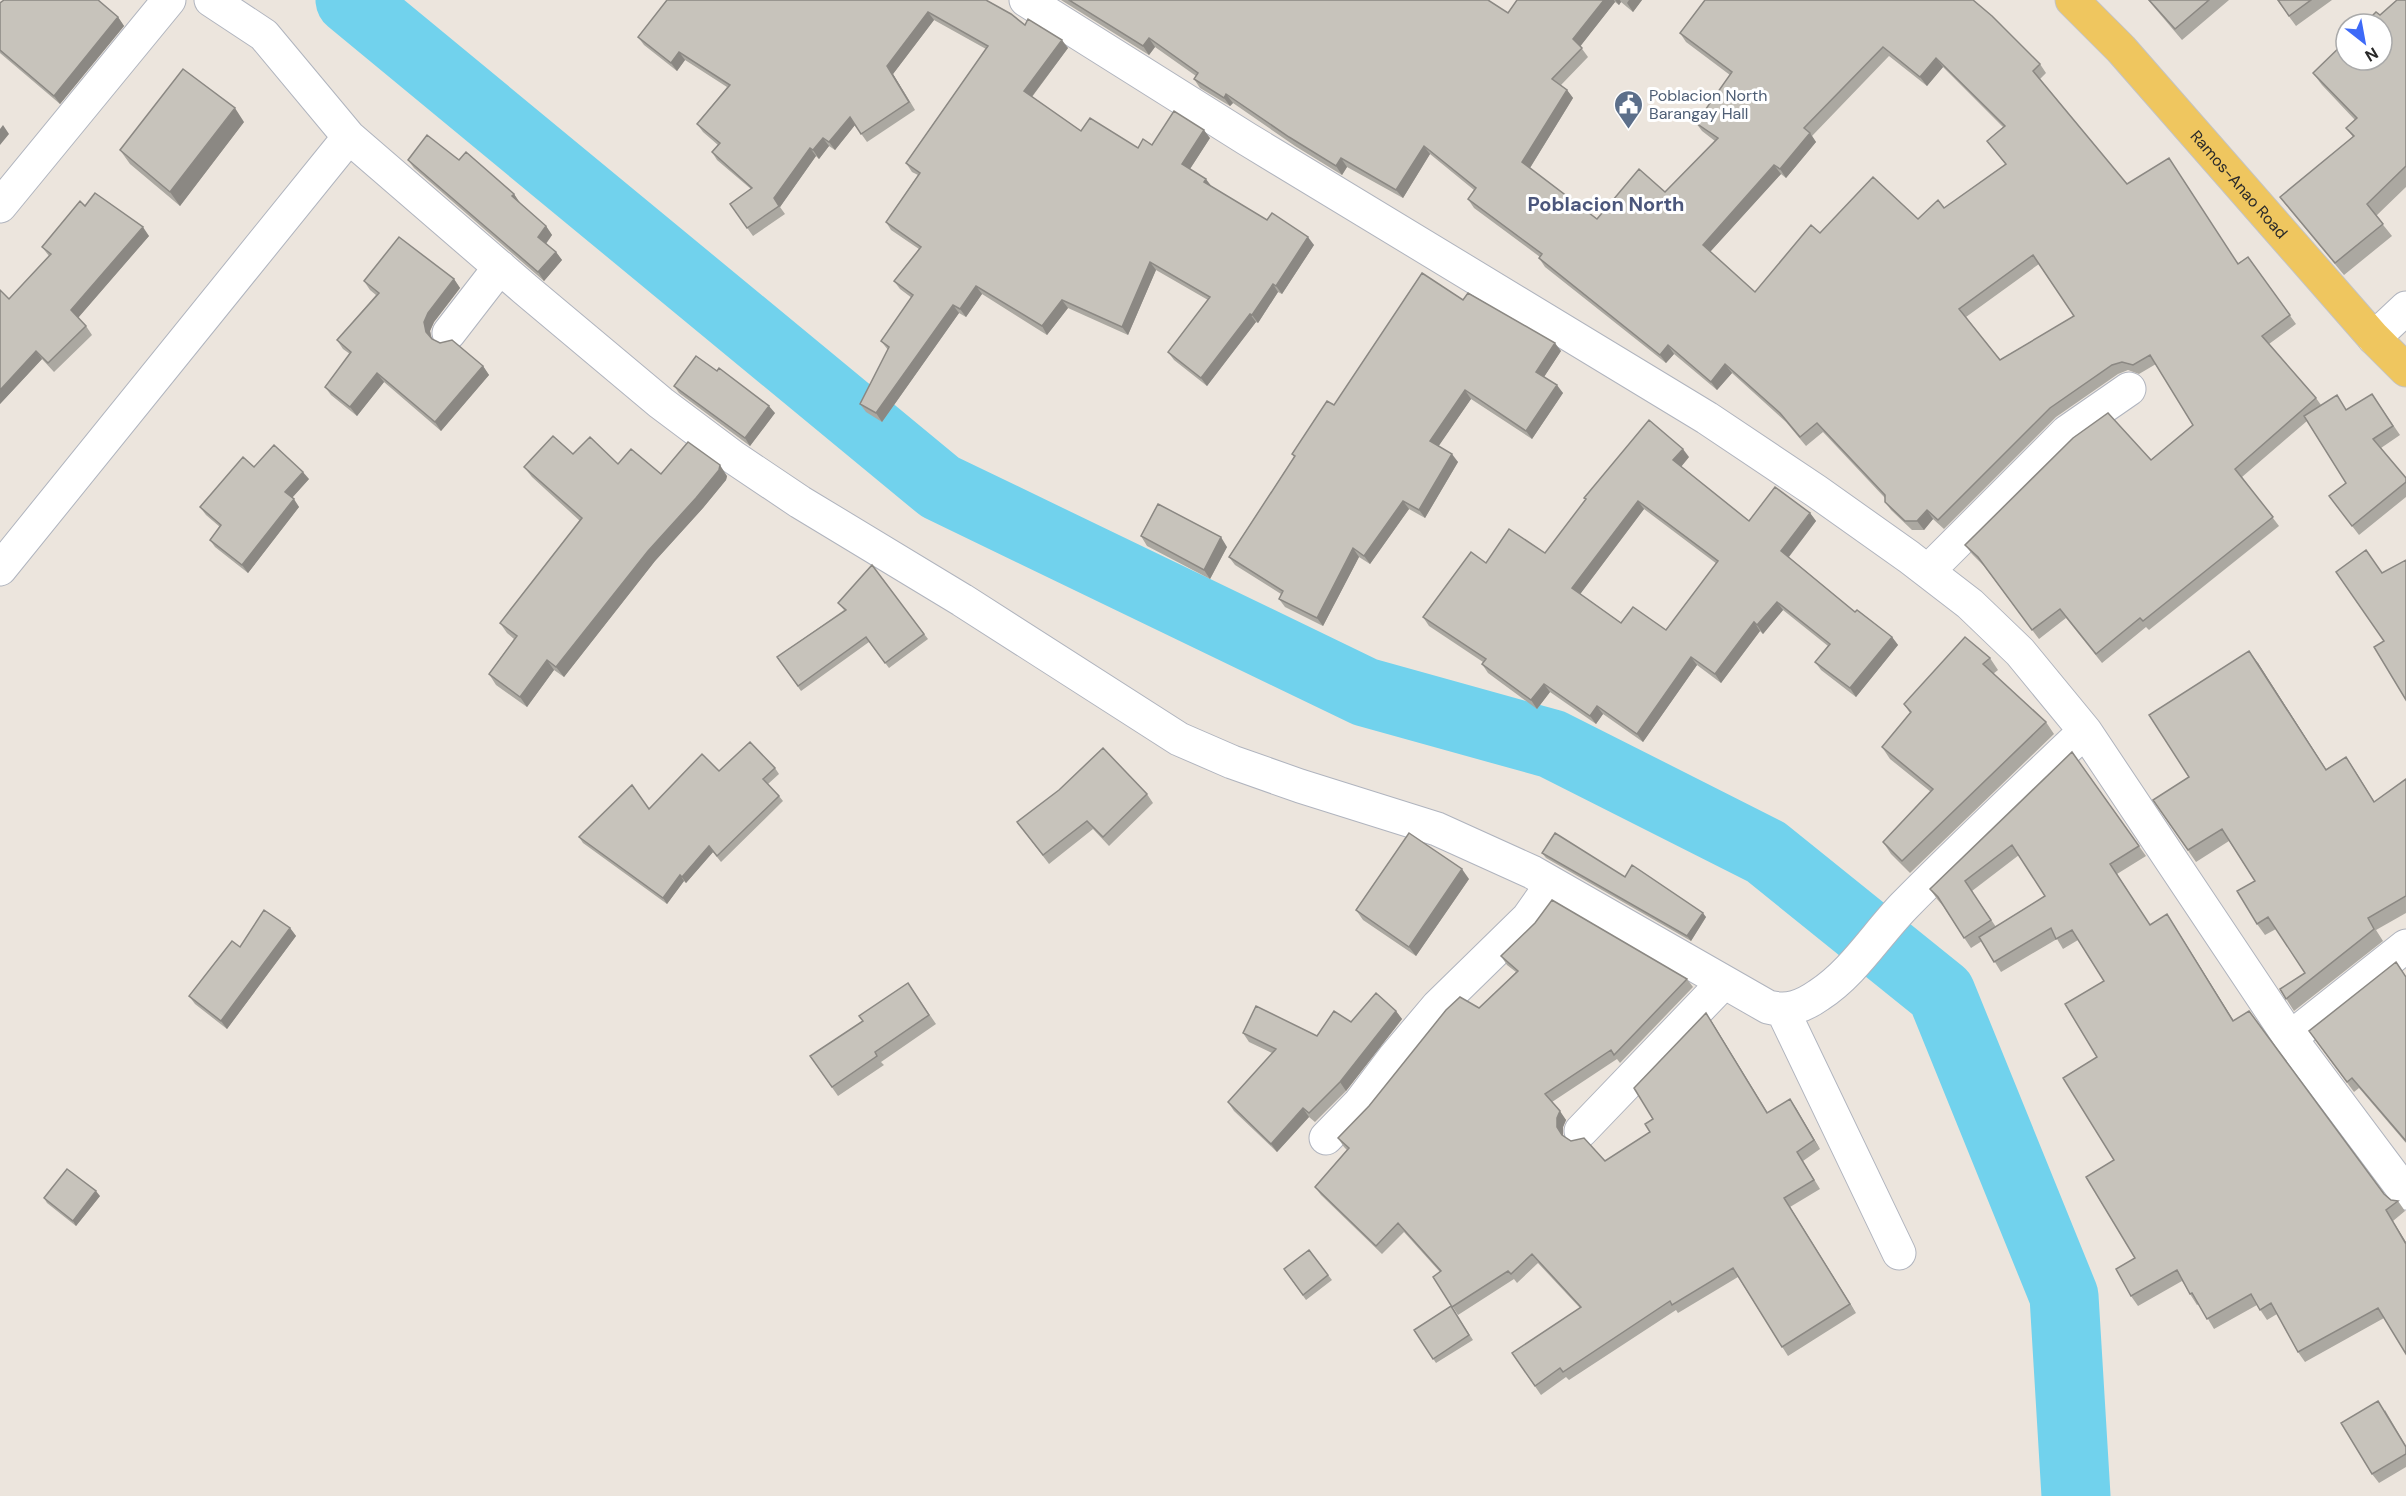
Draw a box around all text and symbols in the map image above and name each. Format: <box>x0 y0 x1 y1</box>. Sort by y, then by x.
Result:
north arrow <box>2334 12 2394 72</box>
text: N <box>2361 42 2382 66</box>
place label: Poblacion North Barangay Hall <box>1649 85 1767 124</box>
public building icon: Poblacion North Barangay Hall <box>1612 88 1644 130</box>
street label: Ramos-Anao Road <box>2186 126 2293 243</box>
district label: Poblacion North <box>1528 191 1684 217</box>

